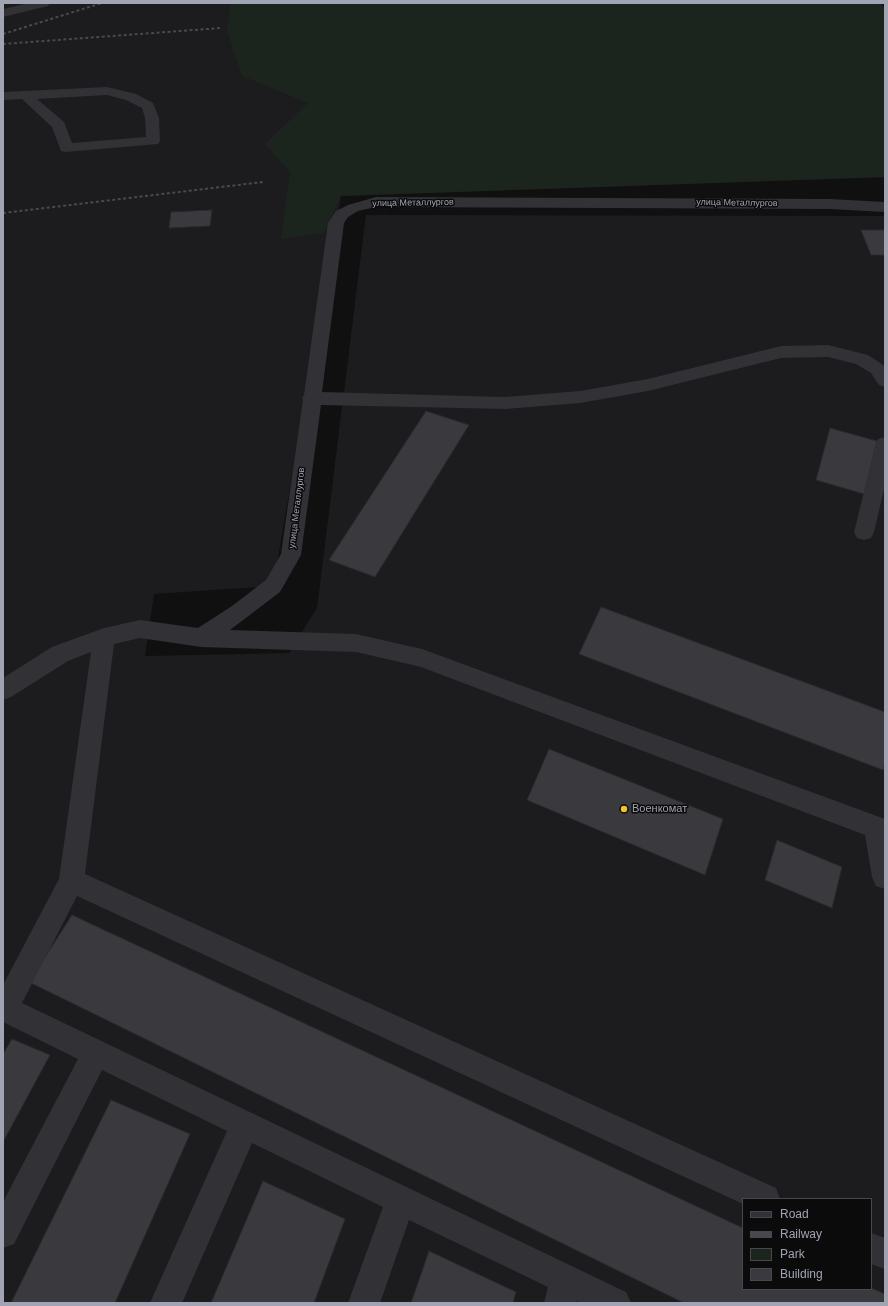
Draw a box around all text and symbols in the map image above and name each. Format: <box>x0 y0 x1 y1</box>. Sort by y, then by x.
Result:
street label: улица Металлургов <box>372 197 454 209</box>
street label: улица Металлургов <box>696 197 778 209</box>
street label: улица Металлургов <box>287 467 307 549</box>
place label: Военкомат <box>632 802 687 816</box>
marker: Военкомат <box>619 804 629 814</box>
legend <box>742 1198 872 1290</box>
text: Road <box>780 1207 809 1221</box>
text: Railway <box>780 1227 822 1241</box>
text: Park <box>780 1247 805 1261</box>
text: Building <box>780 1267 823 1281</box>

